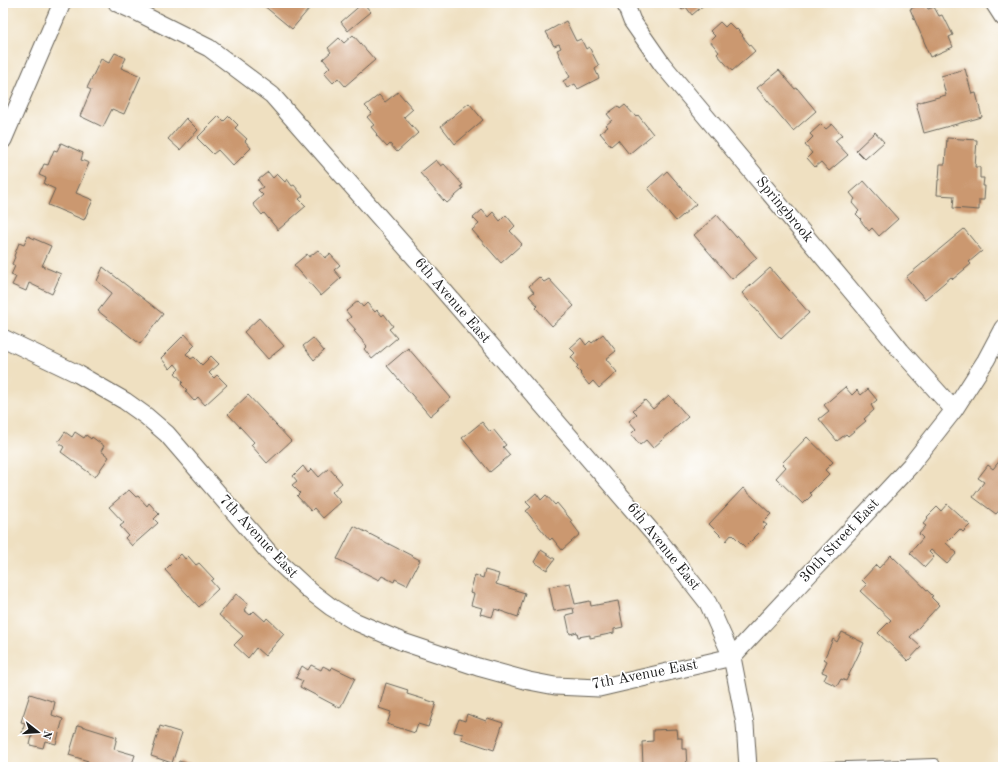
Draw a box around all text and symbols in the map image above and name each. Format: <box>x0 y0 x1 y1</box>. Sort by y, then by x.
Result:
street label: Springbrook <box>753 175 816 246</box>
street label: 6th Avenue East <box>411 255 493 347</box>
street label: 7th Avenue East <box>216 493 300 581</box>
street label: 30th Street East <box>798 496 882 586</box>
street label: 6th Avenue East <box>623 500 703 594</box>
street label: 7th Avenue East <box>591 657 699 693</box>
north arrow <box>18 712 58 752</box>
text: N <box>39 729 53 741</box>

